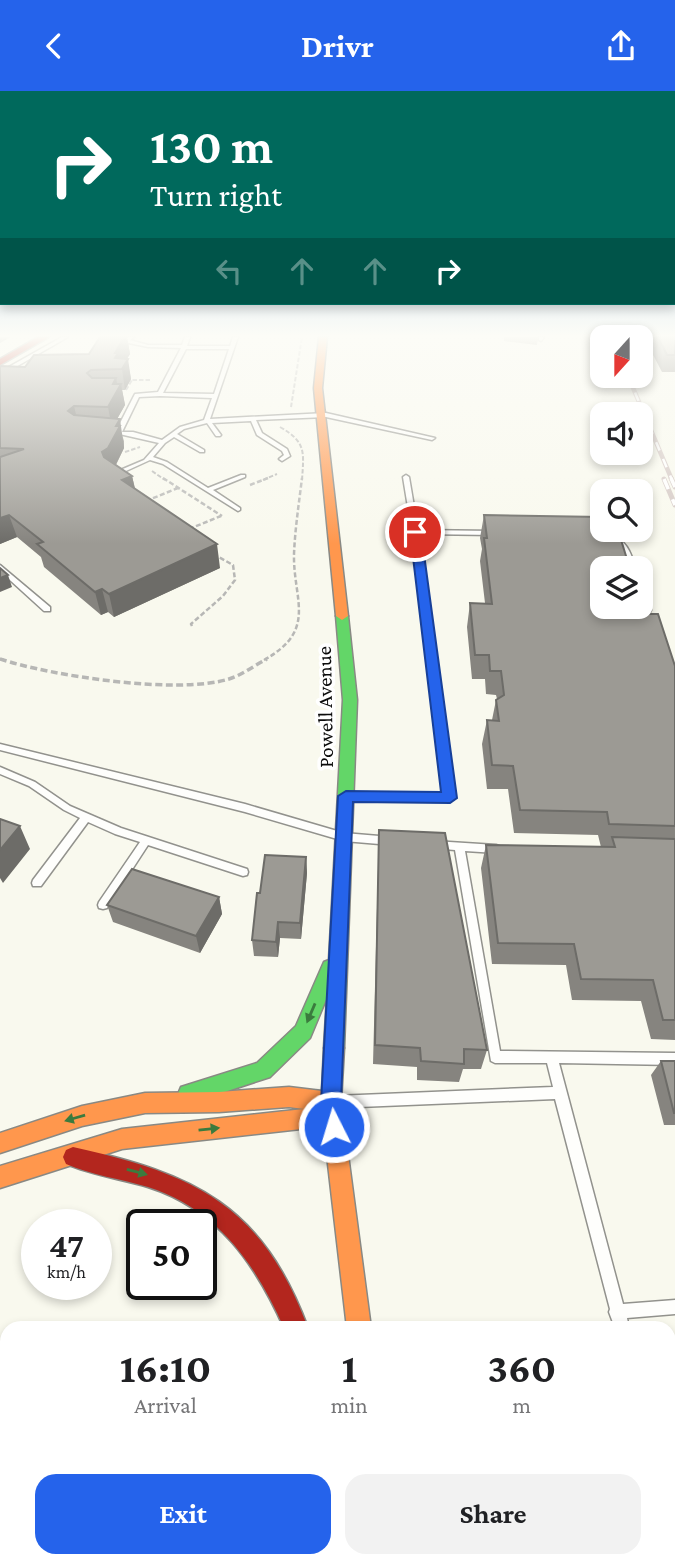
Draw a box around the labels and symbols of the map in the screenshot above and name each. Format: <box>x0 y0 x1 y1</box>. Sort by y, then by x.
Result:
north arrow <box>590 325 653 389</box>
pin <box>385 502 445 562</box>
street label: Powell Avenue <box>312 646 338 768</box>
one-way arrow <box>305 1003 317 1023</box>
position arrow <box>297 1090 371 1164</box>
one-way arrow <box>64 1113 86 1124</box>
one-way arrow <box>198 1124 220 1135</box>
one-way arrow <box>127 1168 148 1178</box>
speed limit sign: 50 <box>126 1209 217 1300</box>

